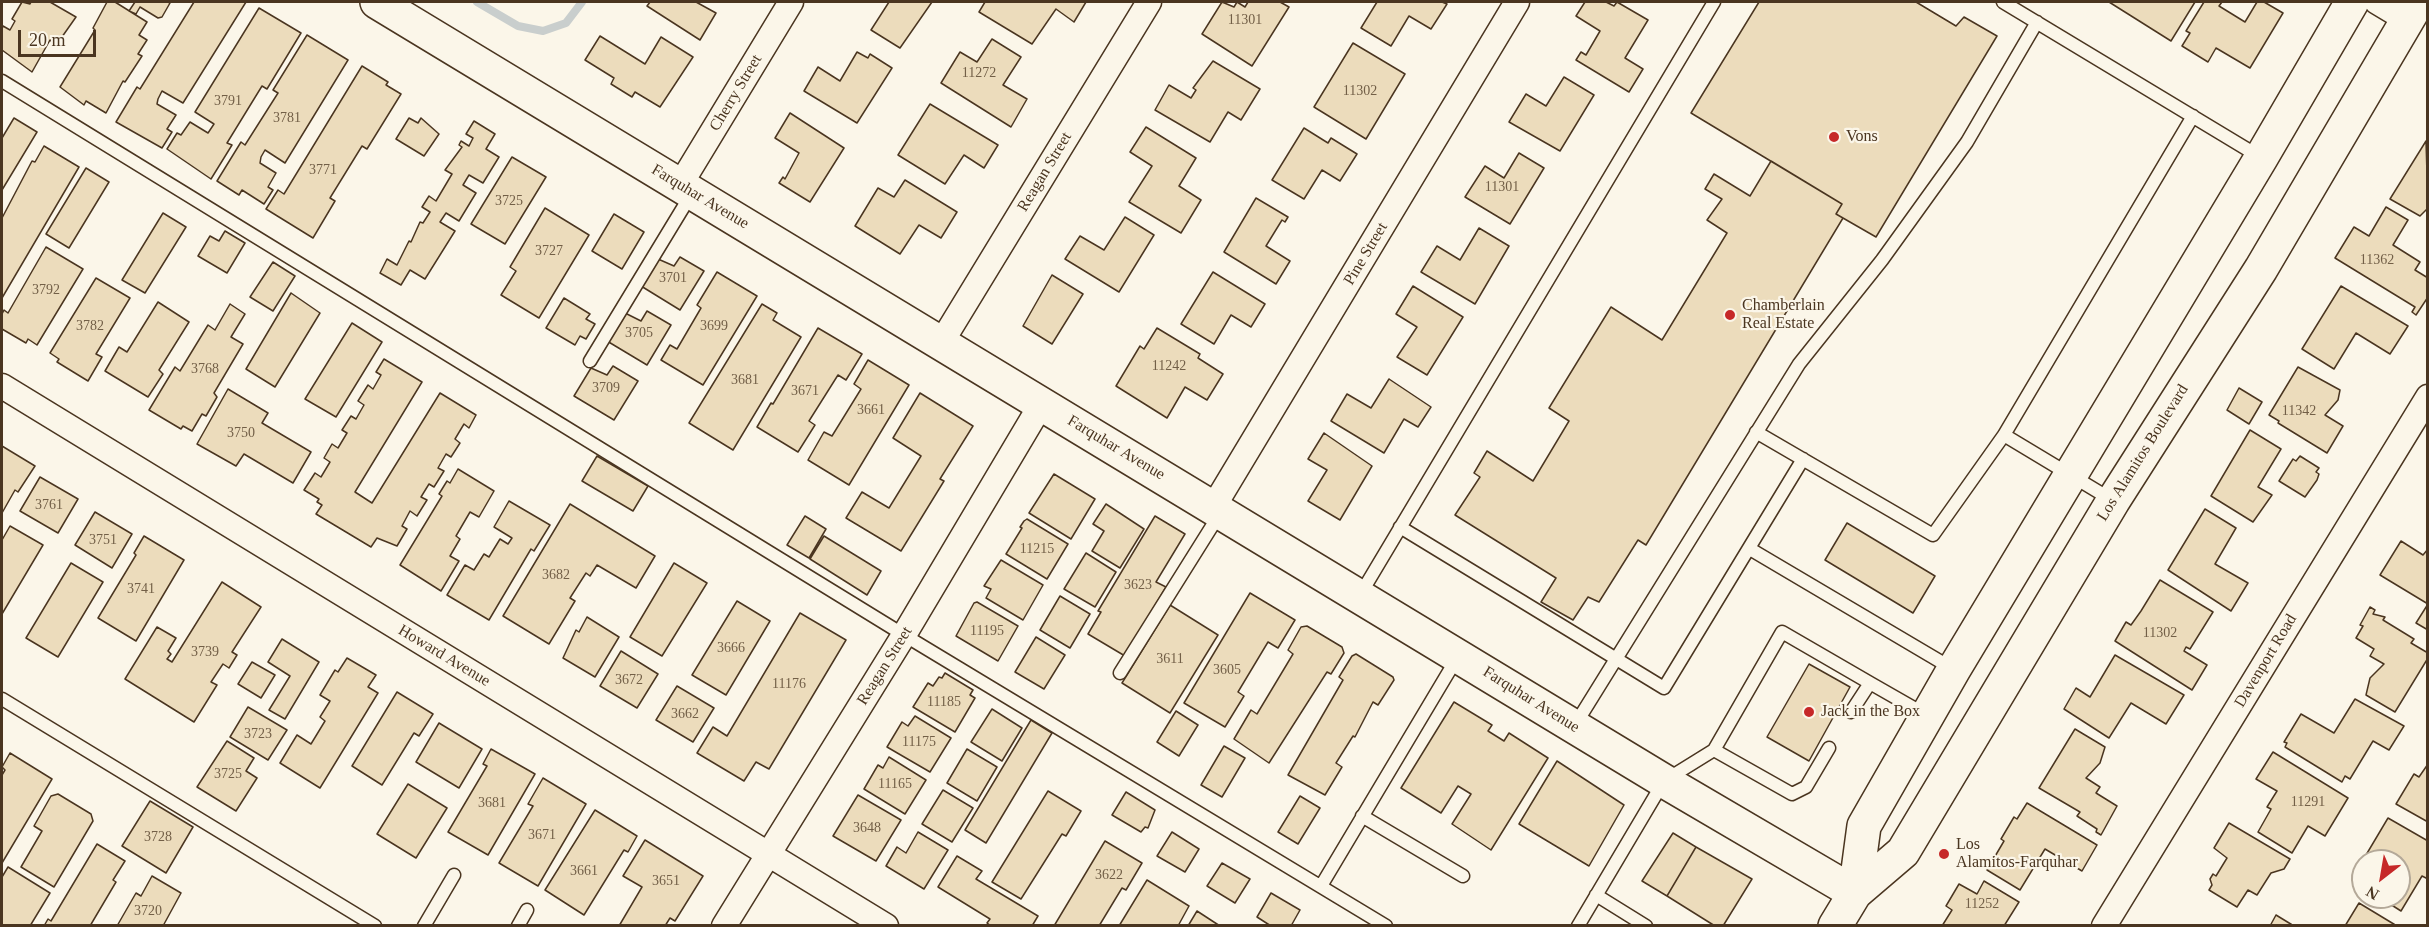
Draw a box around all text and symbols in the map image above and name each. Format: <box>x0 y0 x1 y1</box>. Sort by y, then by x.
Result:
house number: 11301 <box>1228 12 1262 28</box>
scale bar <box>21 18 99 56</box>
text: 20 m <box>29 30 66 50</box>
street label: Cherry Street <box>706 51 766 135</box>
house number: 11272 <box>962 65 996 81</box>
house number: 11302 <box>1343 83 1377 99</box>
house number: 3791 <box>214 93 242 109</box>
house number: 3781 <box>273 110 301 126</box>
place label: Vons <box>1846 127 1878 147</box>
street label: Reagan Street <box>1014 129 1076 215</box>
marker: Vons <box>1827 130 1841 144</box>
street label: Farquhar Avenue <box>648 160 752 234</box>
house number: 3771 <box>309 162 337 178</box>
house number: 11301 <box>1485 179 1519 195</box>
house number: 3725 <box>495 193 523 209</box>
street label: Pine Street <box>1340 219 1392 289</box>
house number: 3727 <box>535 243 563 259</box>
house number: 11362 <box>2360 252 2394 268</box>
house number: 3701 <box>659 270 687 286</box>
house number: 3792 <box>32 282 60 298</box>
place label: Chamberlain Real Estate <box>1742 296 1825 334</box>
marker: Chamberlain Real Estate <box>1723 308 1737 322</box>
house number: 3782 <box>76 318 104 334</box>
house number: 3699 <box>700 318 728 334</box>
house number: 3705 <box>625 325 653 341</box>
house number: 11242 <box>1152 358 1186 374</box>
house number: 3768 <box>191 361 219 377</box>
house number: 3681 <box>731 372 759 388</box>
house number: 3709 <box>592 380 620 396</box>
street label: Los Alamitos Boulevard <box>2093 381 2193 525</box>
house number: 3671 <box>791 383 819 399</box>
house number: 3661 <box>857 402 885 418</box>
house number: 11342 <box>2282 403 2316 419</box>
street label: Farquhar Avenue <box>1064 411 1168 485</box>
house number: 3750 <box>227 425 255 441</box>
house number: 3761 <box>35 497 63 513</box>
house number: 3751 <box>89 532 117 548</box>
house number: 11215 <box>1020 541 1054 557</box>
house number: 3682 <box>542 567 570 583</box>
house number: 3623 <box>1124 577 1152 593</box>
house number: 3741 <box>127 581 155 597</box>
street label: Davenport Road <box>2231 611 2301 711</box>
street label: Howard Avenue <box>394 621 494 691</box>
street label: Reagan Street <box>853 623 917 709</box>
house number: 11195 <box>970 623 1004 639</box>
house number: 11302 <box>2143 625 2177 641</box>
house number: 3666 <box>717 640 745 656</box>
house number: 3739 <box>191 644 219 660</box>
house number: 3611 <box>1156 651 1184 667</box>
house number: 3605 <box>1213 662 1241 678</box>
street label: Farquhar Avenue <box>1479 663 1583 737</box>
house number: 3672 <box>615 672 643 688</box>
house number: 11176 <box>772 676 806 692</box>
house number: 11185 <box>927 694 961 710</box>
place label: Jack in the Box <box>1821 702 1920 722</box>
marker: Jack in the Box <box>1802 705 1816 719</box>
house number: 3662 <box>671 706 699 722</box>
house number: 3723 <box>244 726 272 742</box>
house number: 11175 <box>902 734 936 750</box>
house number: 3725 <box>214 766 242 782</box>
house number: 11165 <box>878 776 912 792</box>
house number: 11291 <box>2291 794 2325 810</box>
house number: 3681 <box>478 795 506 811</box>
house number: 3648 <box>853 820 881 836</box>
house number: 3671 <box>528 827 556 843</box>
house number: 3728 <box>144 829 172 845</box>
place label: Los Alamitos-Farquhar <box>1956 835 2078 873</box>
marker: Los Alamitos-Farquhar <box>1937 847 1951 861</box>
north arrow <box>2351 849 2411 909</box>
house number: 3661 <box>570 863 598 879</box>
house number: 3622 <box>1095 867 1123 883</box>
house number: 3651 <box>652 873 680 889</box>
text: N <box>2363 883 2382 903</box>
house number: 11252 <box>1965 896 1999 912</box>
house number: 3720 <box>134 903 162 919</box>

